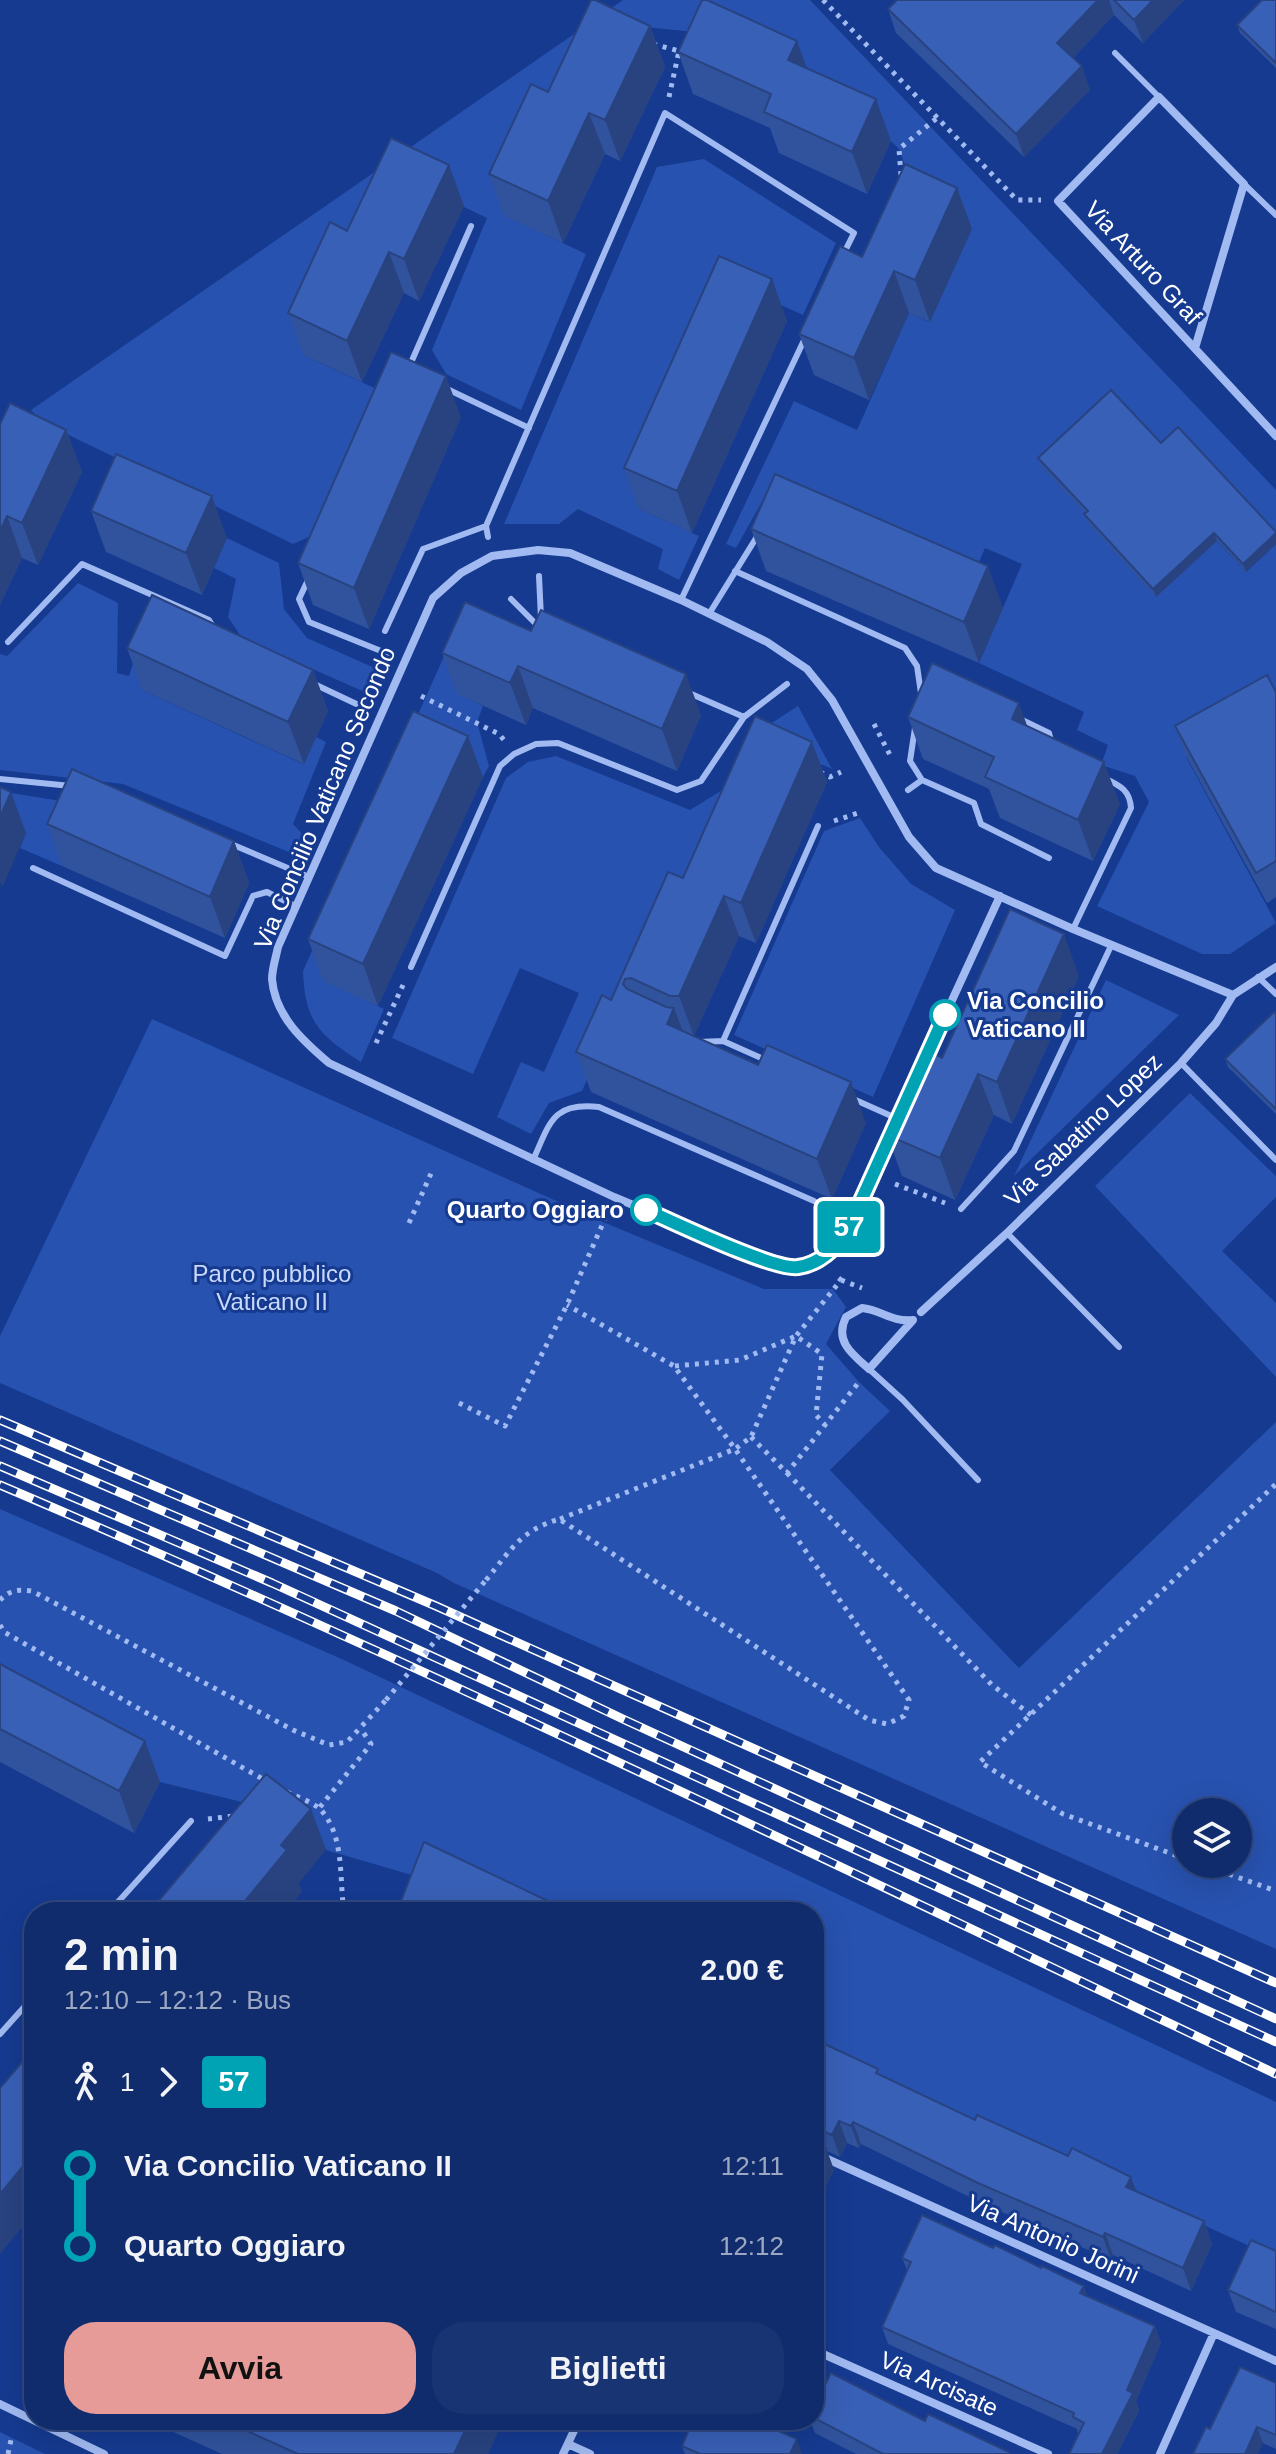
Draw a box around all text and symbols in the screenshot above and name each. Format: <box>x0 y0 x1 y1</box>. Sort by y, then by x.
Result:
street label: Via Arturo Graf <box>1080 196 1207 330</box>
street label: Via Concilio Vaticano Secondo <box>248 642 401 953</box>
place label: Via Concilio Vaticano II <box>967 987 1104 1042</box>
marker: Via Concilio Vaticano II <box>930 1000 960 1030</box>
street label: Via Sabatino Lopez <box>999 1048 1167 1212</box>
marker: Quarto Oggiaro <box>631 1195 661 1225</box>
place label: Quarto Oggiaro <box>447 1196 624 1223</box>
line badge: 57 <box>813 1201 885 1253</box>
text: 57 <box>833 1211 865 1242</box>
park label: Parco pubblico Vaticano II <box>193 1260 351 1315</box>
map controls <box>1172 1798 1252 1878</box>
button: layers <box>1172 1798 1252 1878</box>
text: 2 min <box>64 1930 179 1979</box>
text: 2.00 € <box>701 1953 784 1986</box>
text: 12:10 – 12:12 · Bus <box>64 1985 291 2015</box>
icon: walk <box>64 2060 108 2104</box>
icon: forward <box>146 2060 190 2104</box>
text: 57 <box>218 2066 250 2097</box>
text: 1 <box>120 2067 134 2097</box>
text: Via Concilio Vaticano II <box>124 2149 452 2182</box>
text: 12:11 <box>721 2151 784 2181</box>
street label: Via Antonio Jorini <box>963 2189 1143 2289</box>
text: Quarto Oggiaro <box>124 2229 346 2262</box>
text: 12:12 <box>719 2231 784 2261</box>
button: Avvia <box>64 2322 416 2414</box>
button: Biglietti <box>432 2322 784 2414</box>
street label: Via Arcisate <box>876 2346 1002 2422</box>

